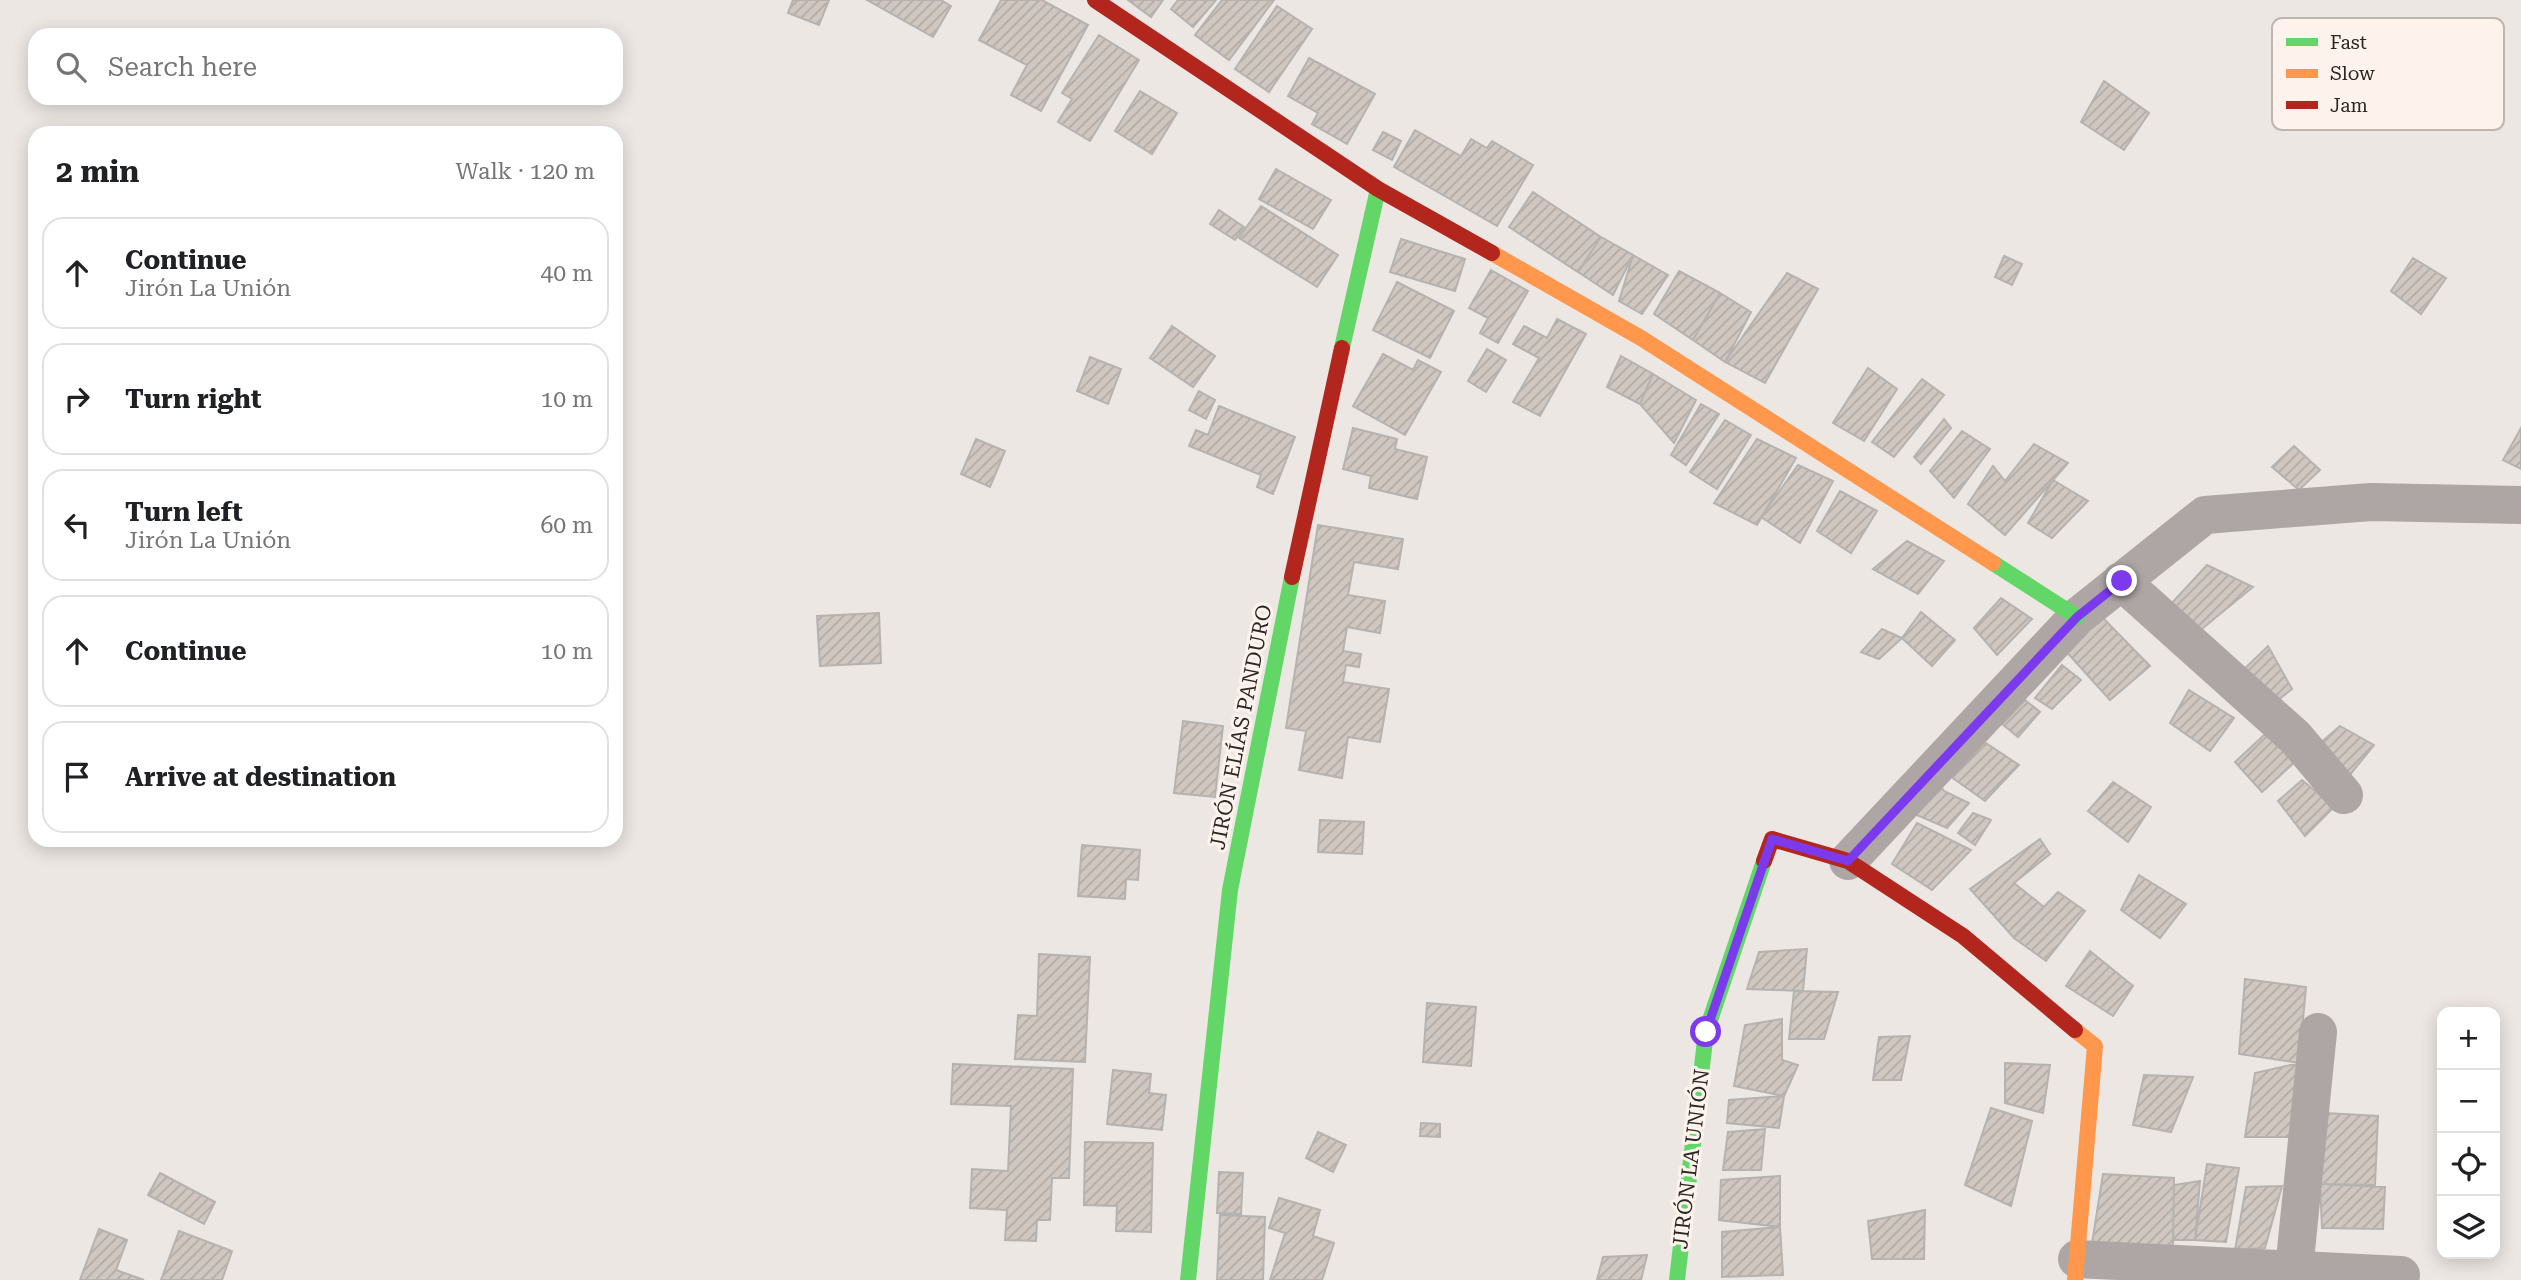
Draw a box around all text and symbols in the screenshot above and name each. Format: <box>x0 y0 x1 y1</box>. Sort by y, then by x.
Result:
legend <box>2272 18 2504 130</box>
search box <box>28 28 623 105</box>
text: Fast <box>2330 31 2367 54</box>
icon: search <box>52 48 90 86</box>
text: Search here <box>108 52 257 82</box>
text: Slow <box>2330 62 2375 85</box>
text: Jam <box>2330 94 2368 117</box>
text: 2 min <box>56 154 139 189</box>
text: Walk · 120 m <box>456 158 595 185</box>
text: Continue <box>125 245 247 275</box>
icon: ahead <box>58 254 96 292</box>
text: 40 m <box>540 260 593 287</box>
text: Jirón La Unión <box>125 275 291 302</box>
icon: right <box>58 380 96 418</box>
text: Turn right <box>125 384 261 414</box>
text: 10 m <box>540 386 593 413</box>
text: Turn left <box>125 497 243 527</box>
icon: left <box>58 506 96 544</box>
text: 60 m <box>540 512 593 539</box>
text: Jirón La Unión <box>125 527 291 554</box>
route end <box>2106 565 2137 596</box>
street label: JIRÓN ELÍAS PANDURO <box>1204 602 1277 852</box>
icon: ahead <box>58 632 96 670</box>
text: Continue <box>125 636 247 666</box>
text: 10 m <box>540 638 593 665</box>
icon: arrive <box>58 758 96 796</box>
text: Arrive at destination <box>125 762 396 792</box>
map controls <box>2437 1007 2500 1259</box>
button: + <box>2437 1007 2500 1070</box>
route start <box>1690 1016 1721 1047</box>
street label: JIRÓN LA UNIÓN <box>1667 1067 1714 1250</box>
button: − <box>2437 1070 2500 1133</box>
button: locate <box>2437 1133 2500 1196</box>
button: layers <box>2437 1196 2500 1259</box>

